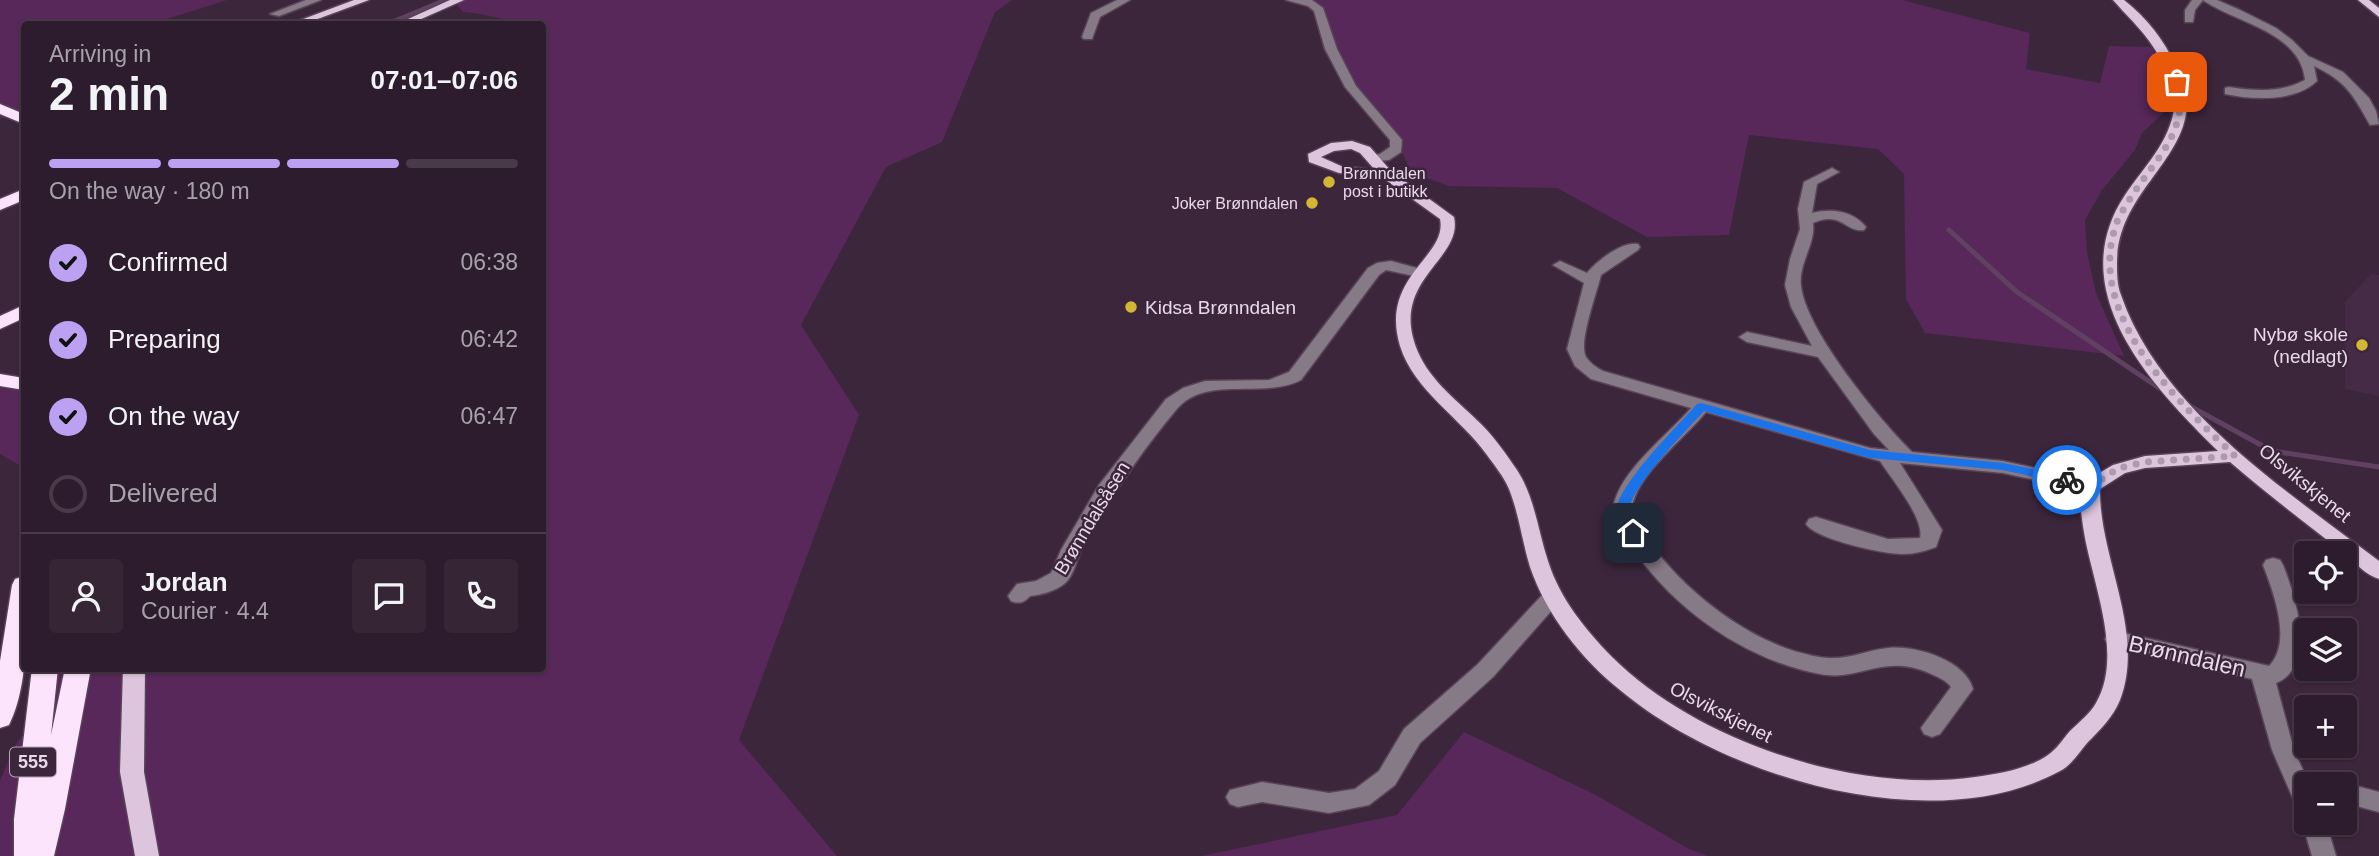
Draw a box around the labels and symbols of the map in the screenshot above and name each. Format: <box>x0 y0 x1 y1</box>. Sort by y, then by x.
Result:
pin <box>2147 52 2207 112</box>
place label: Brønndalen post i butikk <box>1343 165 1428 200</box>
marker: Brønndalen post i butikk <box>1321 174 1337 190</box>
place label: Joker Brønndalen <box>1172 195 1298 212</box>
marker: Joker Brønndalen <box>1304 195 1320 211</box>
place label: Kidsa Brønndalen <box>1145 297 1296 318</box>
marker: Kidsa Brønndalen <box>1123 299 1139 315</box>
place label: Nybø skole (nedlagt) <box>2253 324 2348 367</box>
marker: Nybø skole (nedlagt) <box>2354 337 2370 353</box>
street label: Olsvikskjenet <box>2255 440 2356 527</box>
courier <box>2032 445 2102 515</box>
street label: Brønndalsåsen <box>1050 458 1134 578</box>
pin <box>1603 503 1663 563</box>
street label: Brønndalen <box>2126 630 2248 682</box>
street label: Olsvikskjenet <box>1666 677 1776 747</box>
road number: 555 <box>10 748 56 776</box>

